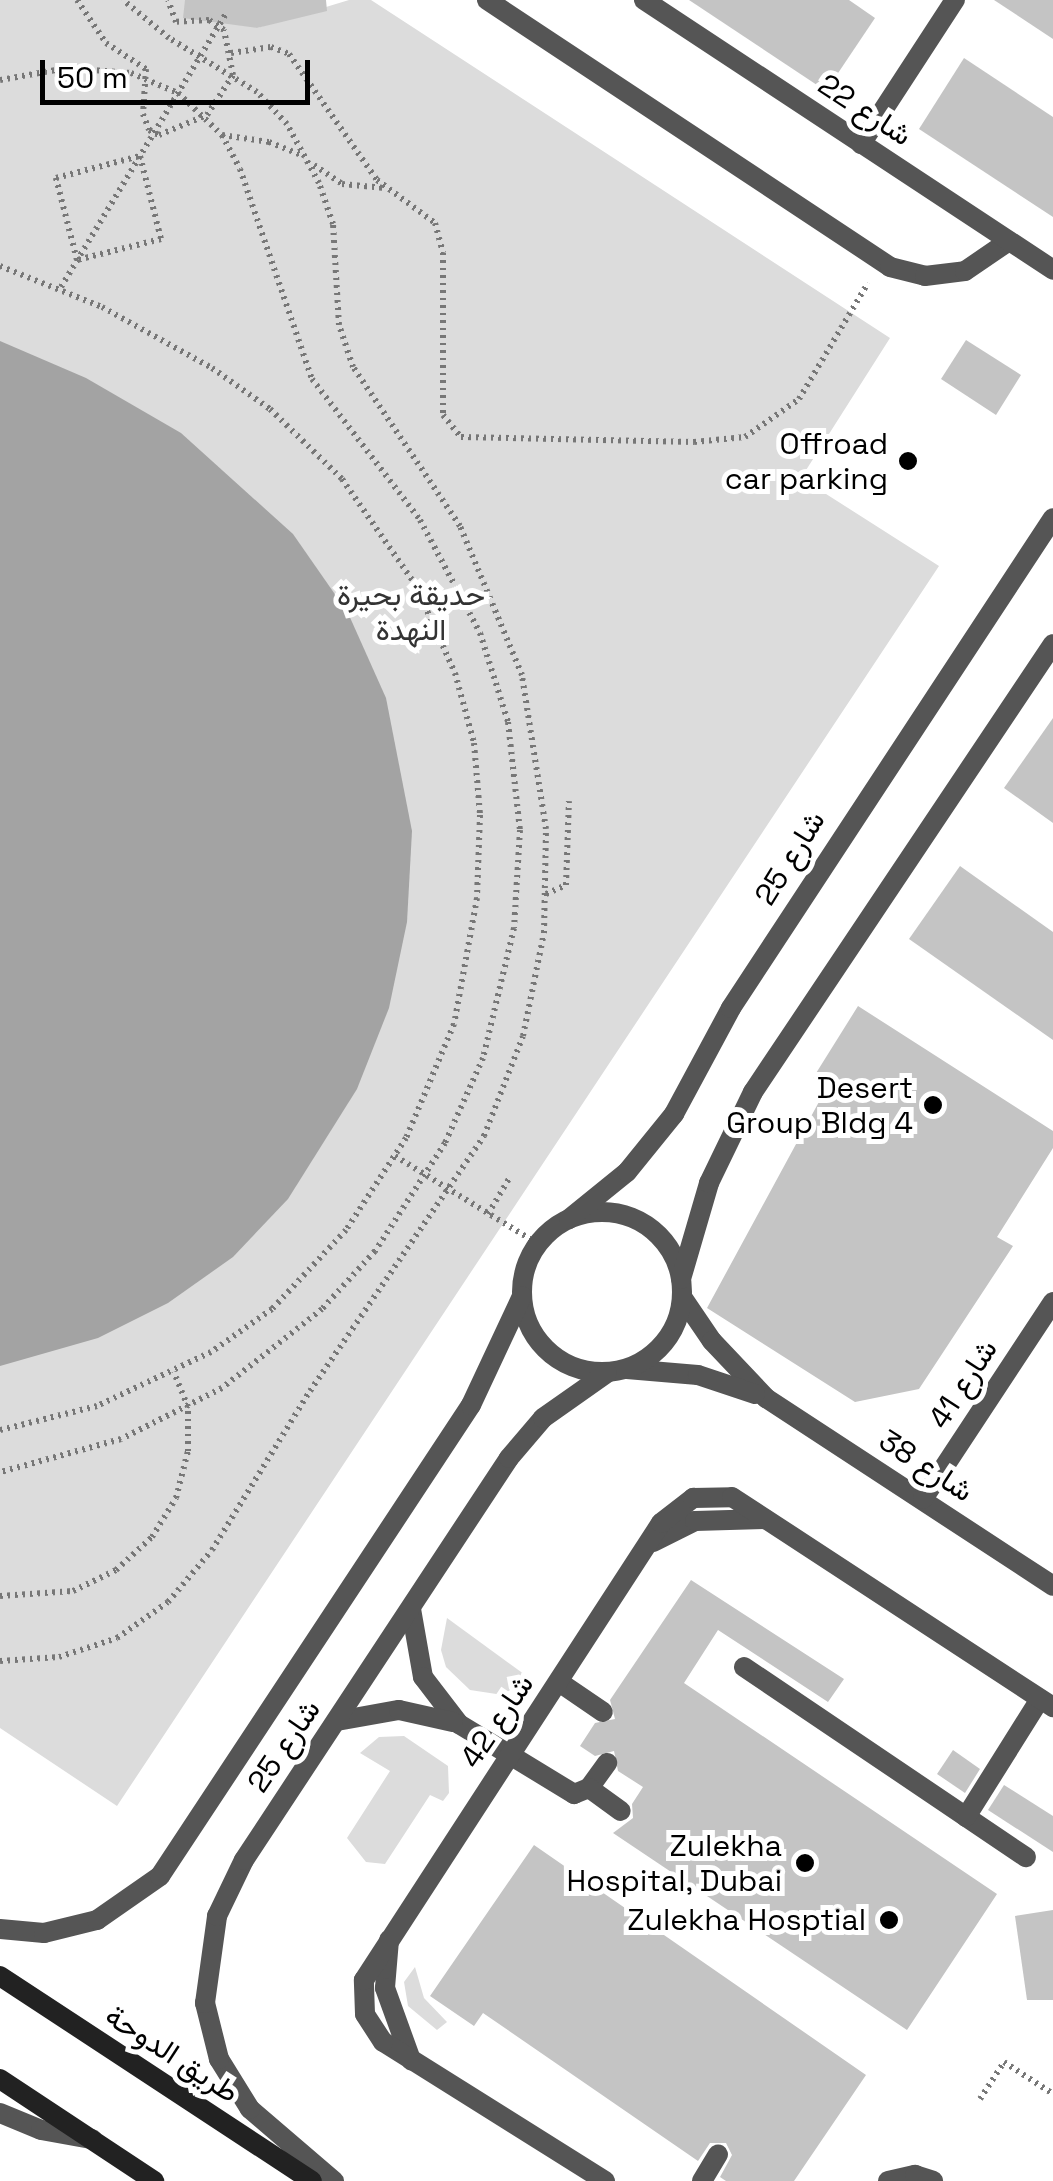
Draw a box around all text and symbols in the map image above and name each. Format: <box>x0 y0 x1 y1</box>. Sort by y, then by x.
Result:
scale bar <box>45 40 315 102</box>
text: 50 m <box>57 58 128 97</box>
street label: شارع 22 <box>811 67 919 153</box>
place label: Offroad car parking <box>725 426 888 496</box>
marker: Offroad car parking <box>897 450 919 472</box>
park label: حديقة بحيرة النهدة <box>337 577 485 648</box>
street label: شارع 25 <box>747 804 833 912</box>
place label: Desert Group Bldg 4 <box>726 1070 913 1140</box>
marker: Desert Group Bldg 4 <box>922 1094 944 1116</box>
street label: شارع 41 <box>921 1333 1005 1435</box>
street label: شارع 38 <box>872 1422 980 1510</box>
street label: شارع 42 <box>453 1667 541 1775</box>
street label: شارع 25 <box>240 1693 328 1799</box>
place label: Zulekha Hospital, Dubai <box>566 1828 782 1898</box>
marker: Zulekha Hospital, Dubai <box>792 1850 818 1876</box>
place label: Zulekha Hosptial <box>627 1902 866 1938</box>
marker: Zulekha Hosptial <box>876 1907 902 1933</box>
street label: طريق الدوحة <box>99 1998 245 2110</box>

